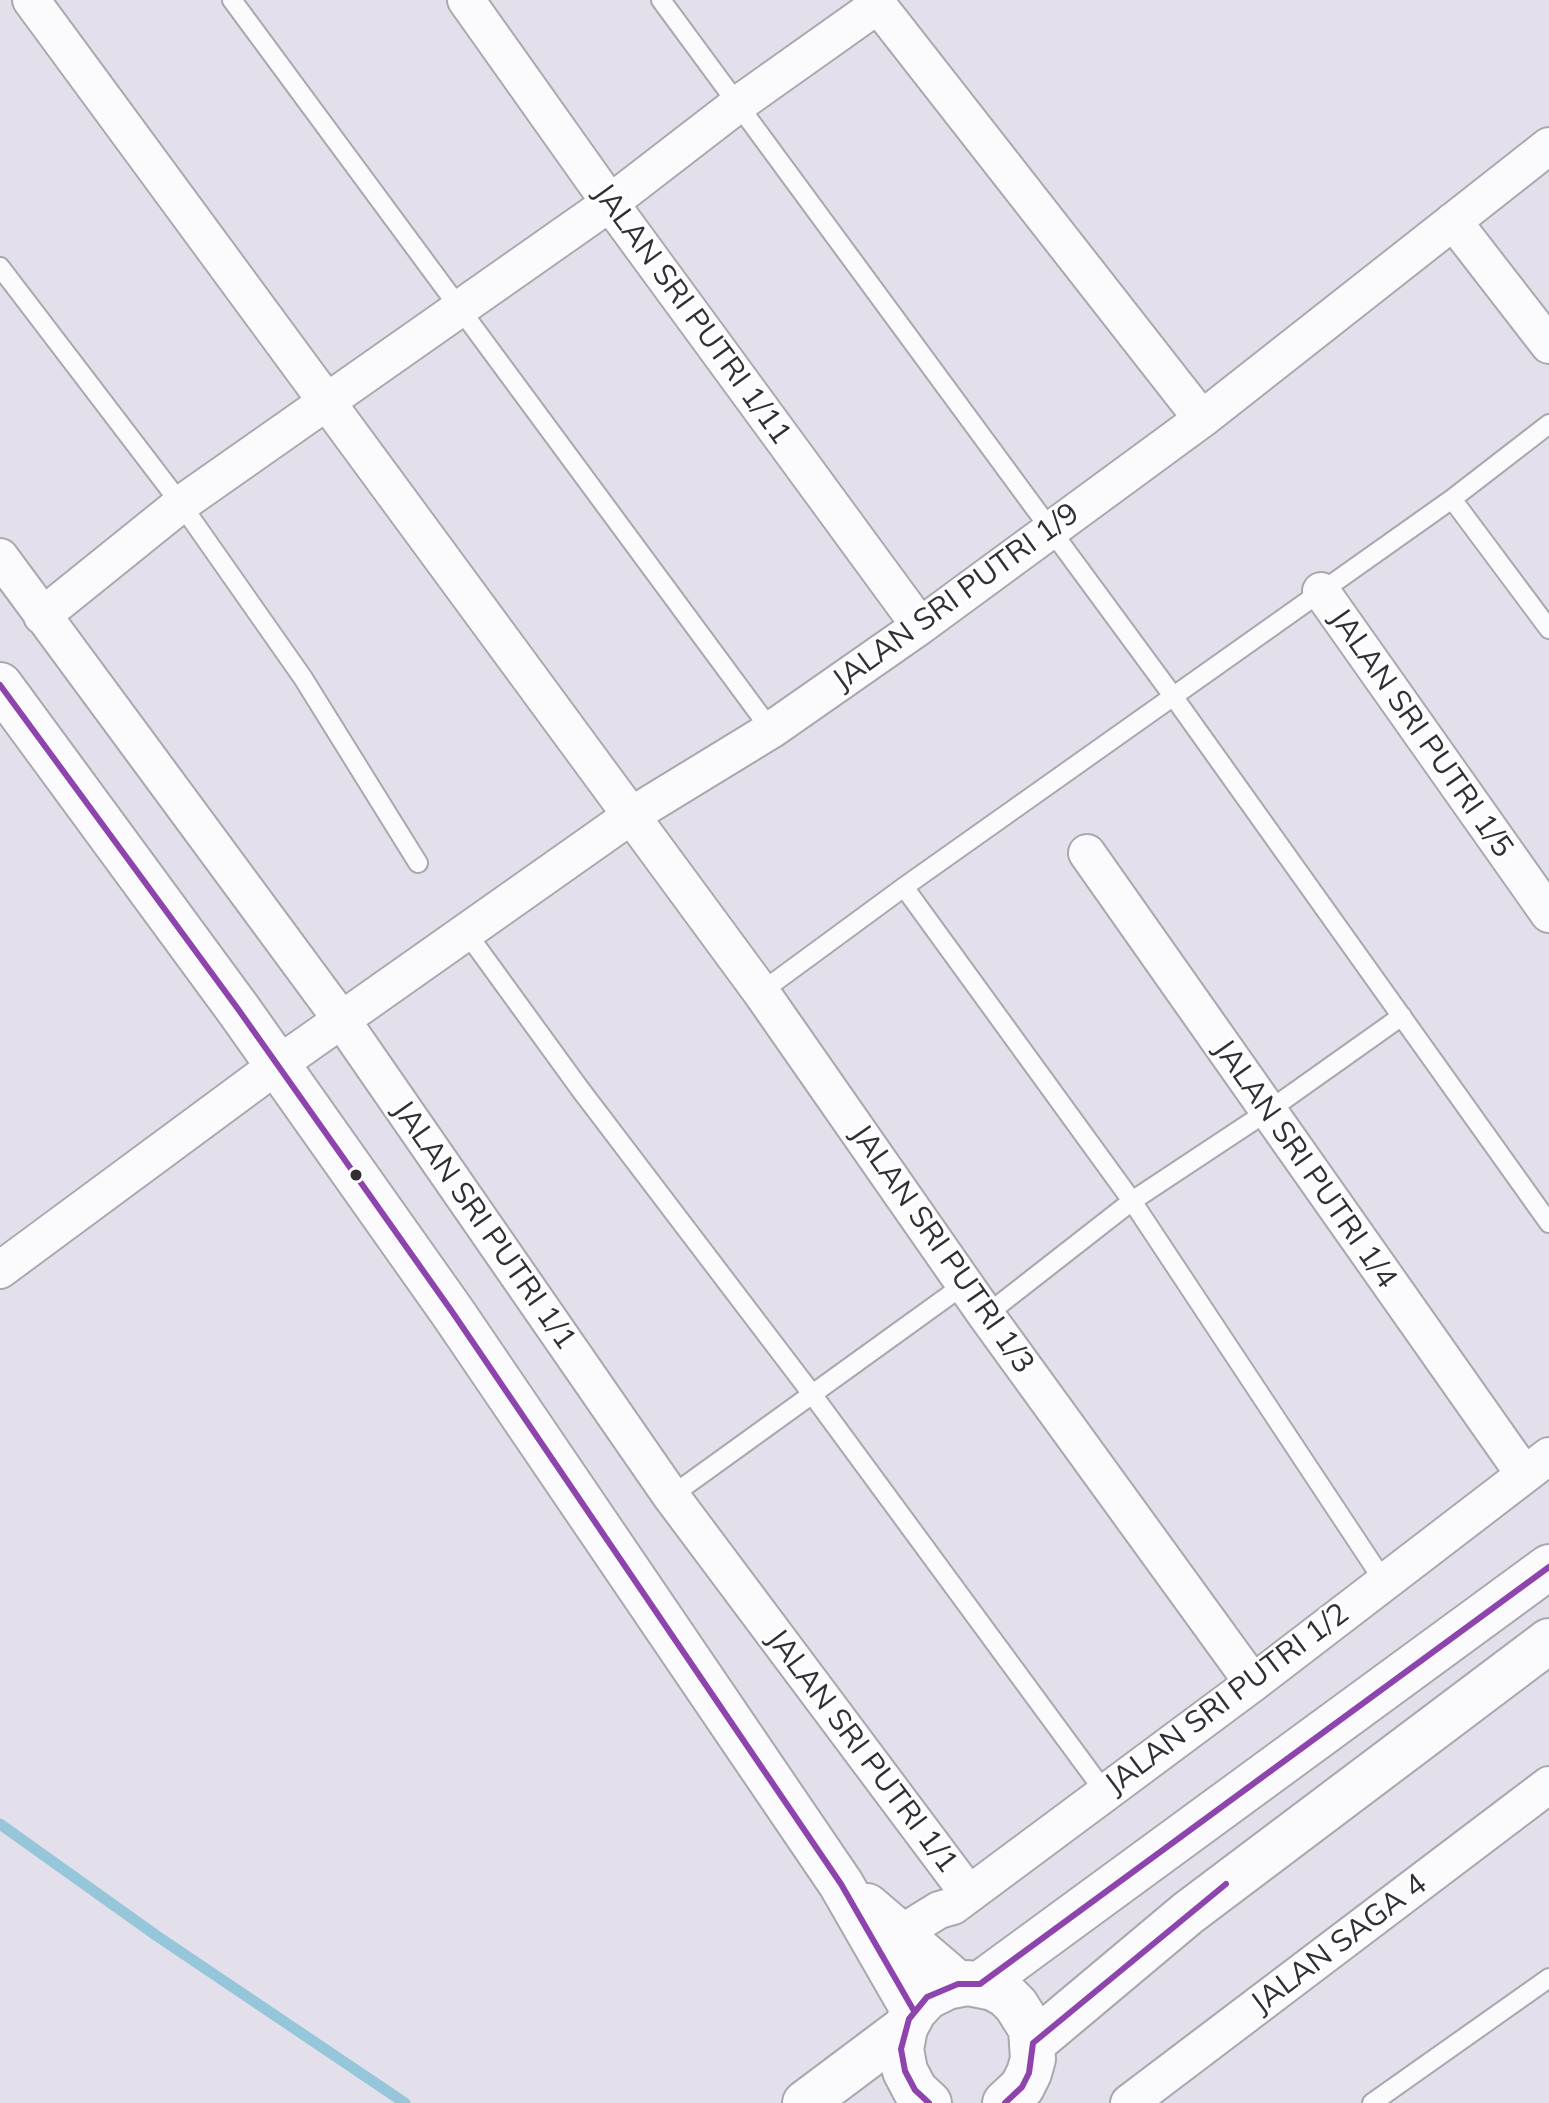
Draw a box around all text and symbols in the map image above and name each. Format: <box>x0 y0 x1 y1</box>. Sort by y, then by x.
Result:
street label: JALAN SRI PUTRI 1/11 <box>585 177 799 451</box>
street label: JALAN SRI PUTRI 1/9 <box>826 496 1086 698</box>
street label: JALAN SRI PUTRI 1/5 <box>1322 602 1520 864</box>
street label: JALAN SRI PUTRI 1/4 <box>1206 1033 1404 1295</box>
street label: JALAN SRI PUTRI 1/1 <box>385 1094 583 1356</box>
street label: JALAN SRI PUTRI 1/3 <box>843 1118 1041 1380</box>
unlabelled marker <box>348 1167 364 1183</box>
street label: JALAN SRI PUTRI 1/2 <box>1098 1596 1356 1802</box>
street label: JALAN SRI PUTRI 1/1 <box>759 1622 965 1880</box>
street label: JALAN SAGA 4 <box>1244 1866 1434 2022</box>

